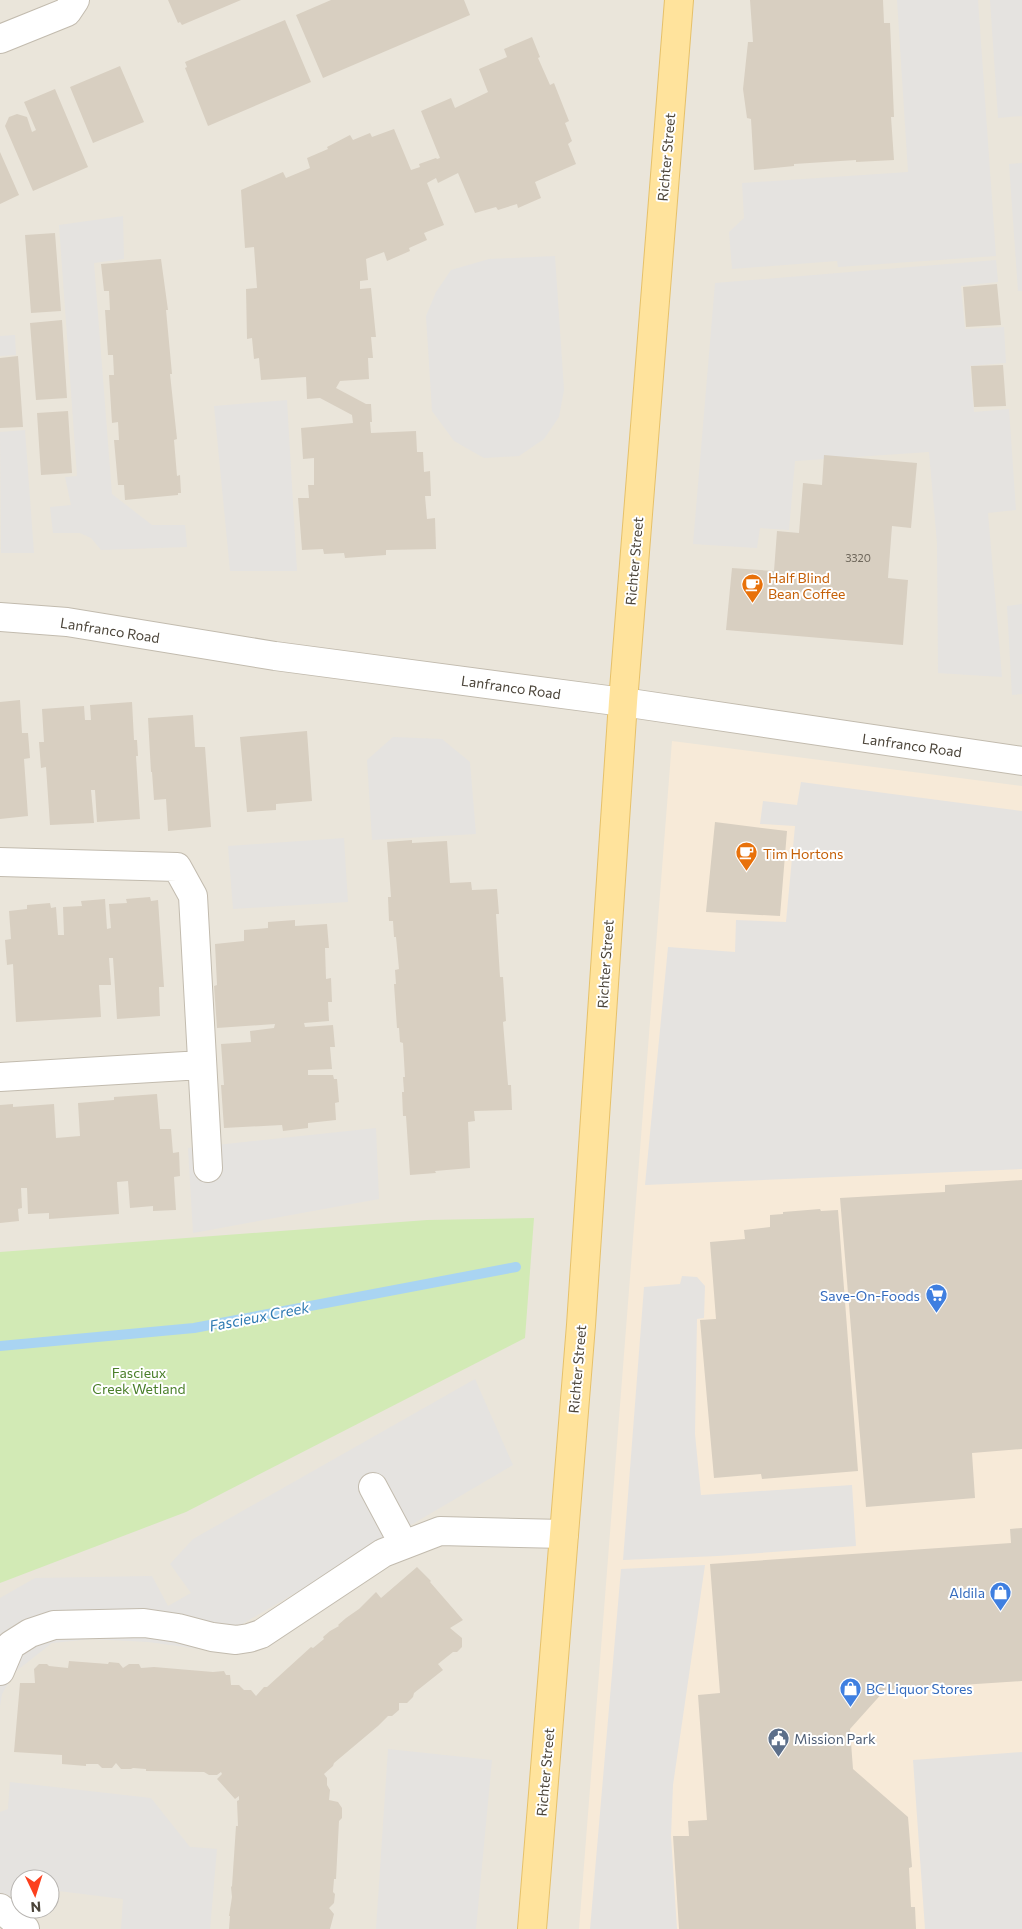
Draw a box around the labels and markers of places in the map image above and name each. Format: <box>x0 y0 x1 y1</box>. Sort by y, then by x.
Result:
place label: Half Blind Bean Coffee <box>768 569 845 602</box>
cafe icon: Half Blind Bean Coffee <box>740 573 764 604</box>
cafe icon: Tim Hortons <box>735 841 759 872</box>
place label: Tim Hortons <box>763 845 843 862</box>
supermarket icon: Save-On-Foods <box>924 1283 948 1314</box>
place label: Save-On-Foods <box>820 1287 920 1304</box>
shop icon: Aldila <box>989 1580 1013 1611</box>
place label: Aldila <box>949 1584 985 1601</box>
shop icon: BC Liquor Stores <box>838 1676 862 1707</box>
place label: BC Liquor Stores <box>866 1680 973 1697</box>
public building icon: Mission Park <box>766 1726 790 1757</box>
place label: Mission Park <box>794 1730 876 1747</box>

